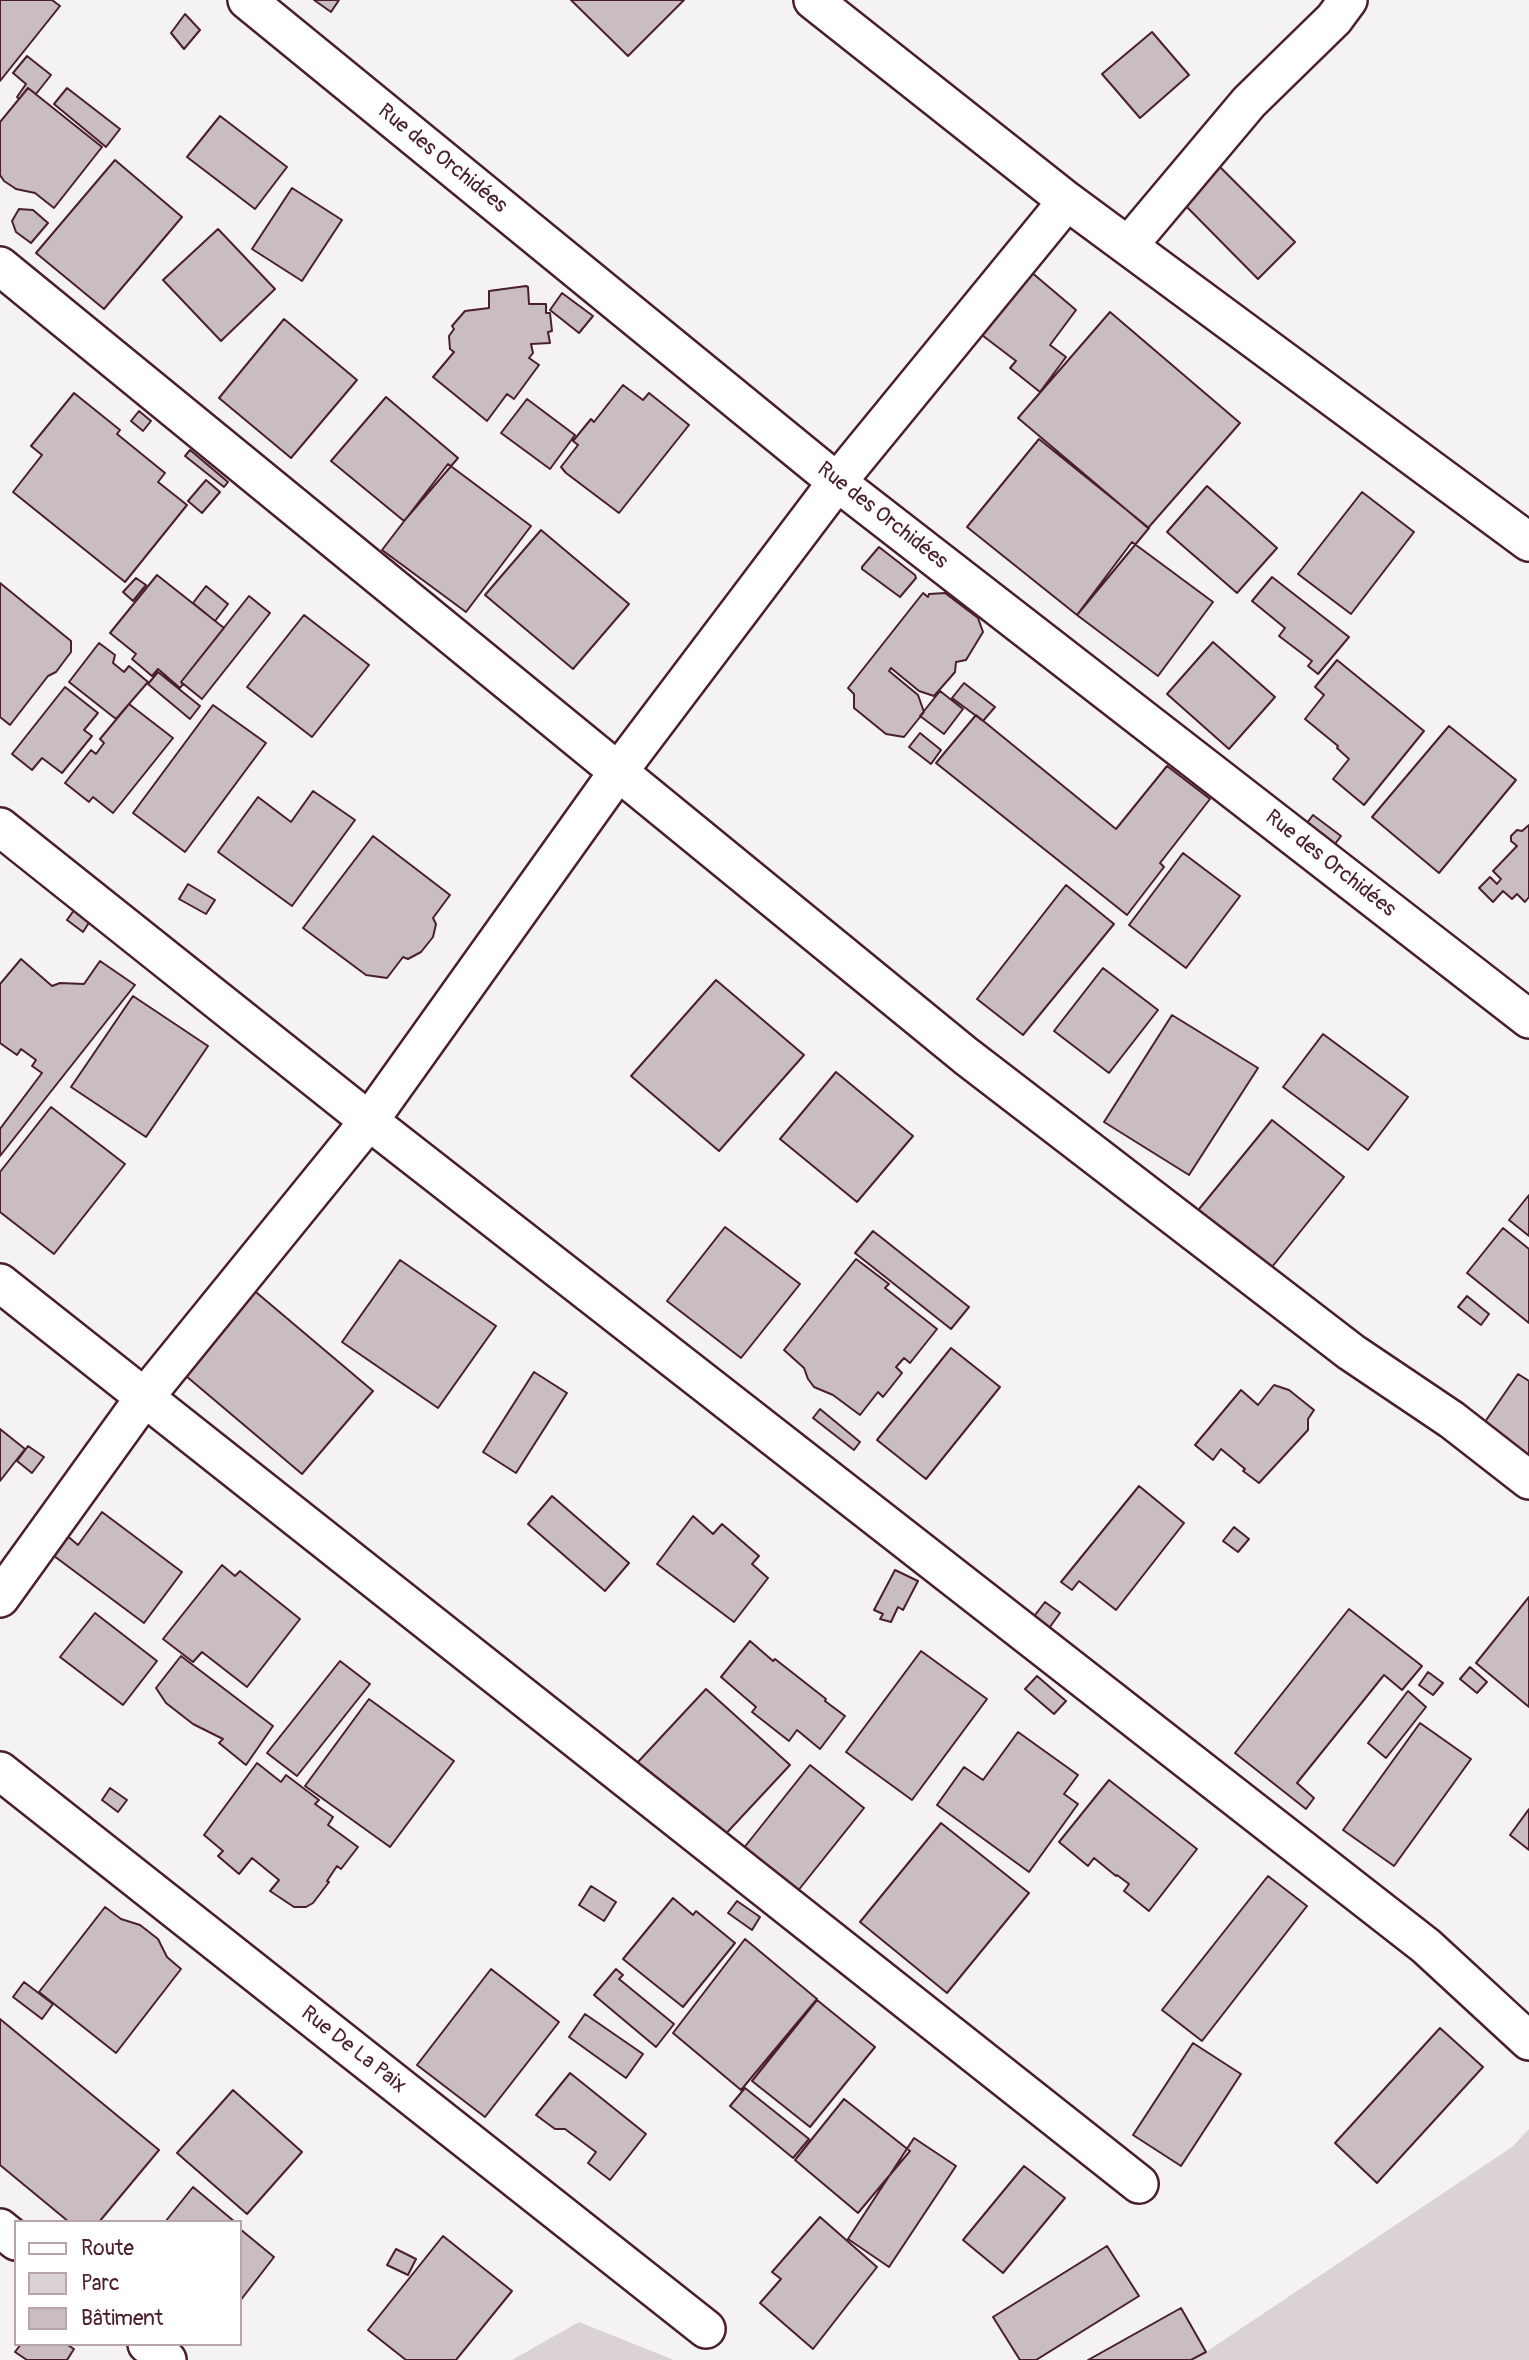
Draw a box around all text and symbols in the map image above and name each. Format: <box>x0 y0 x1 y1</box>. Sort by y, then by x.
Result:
street label: Rue des Orchidées <box>372 99 512 219</box>
street label: Rue des Orchidées <box>812 457 952 575</box>
street label: Rue des Orchidées <box>1260 805 1400 923</box>
street label: Rue De La Paix <box>295 2001 411 2099</box>
legend <box>14 2220 242 2346</box>
text: Route <box>81 2235 134 2262</box>
text: Parc <box>81 2270 120 2297</box>
text: Bâtiment <box>81 2305 163 2332</box>

